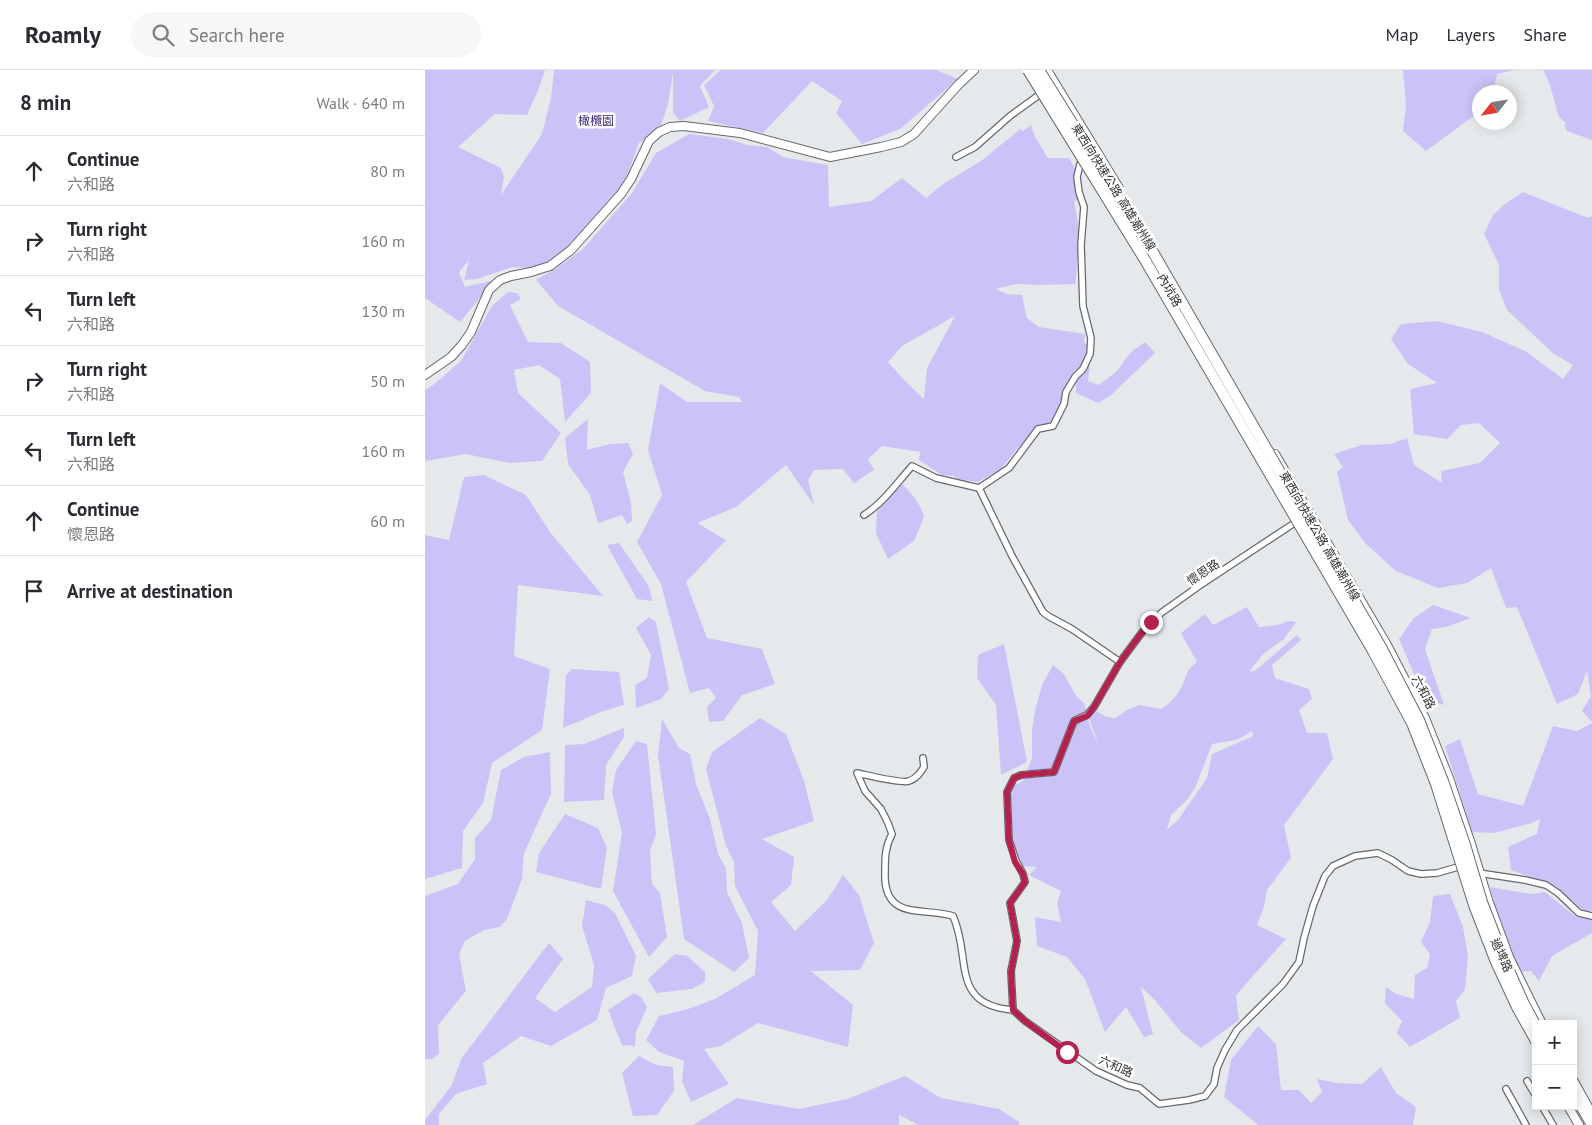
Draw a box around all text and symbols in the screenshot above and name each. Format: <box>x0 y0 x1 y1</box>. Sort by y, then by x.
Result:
search box <box>131 12 481 57</box>
text: Roamly <box>25 19 101 50</box>
icon: search <box>149 21 177 49</box>
text: Search here <box>189 23 285 47</box>
text: Map <box>1386 23 1418 46</box>
text: Layers <box>1446 23 1495 46</box>
text: Share <box>1523 23 1567 46</box>
north arrow <box>1472 85 1517 130</box>
text: 8 min <box>20 89 71 116</box>
text: Walk · 640 m <box>316 93 405 113</box>
park label: 橄欖園 <box>578 113 614 128</box>
street label: 東西向快速公路 高雄潮州線 <box>1069 121 1159 253</box>
text: Continue <box>67 147 139 171</box>
icon: ahead <box>20 157 48 185</box>
text: 80 m <box>370 161 405 181</box>
text: 六和路 <box>67 174 115 194</box>
text: Turn right <box>67 217 147 241</box>
icon: right <box>20 227 48 255</box>
text: 160 m <box>362 231 405 251</box>
text: 六和路 <box>67 244 115 264</box>
street label: 內坑路 <box>1155 271 1185 309</box>
text: Turn left <box>67 287 136 311</box>
icon: left <box>20 297 48 325</box>
text: 130 m <box>362 301 405 321</box>
text: 六和路 <box>67 314 115 334</box>
text: Turn right <box>67 357 147 381</box>
icon: right <box>20 367 48 395</box>
text: 50 m <box>370 371 405 391</box>
text: 六和路 <box>67 384 115 404</box>
text: Turn left <box>67 427 136 451</box>
icon: left <box>20 437 48 465</box>
text: 160 m <box>362 441 405 461</box>
text: 六和路 <box>67 454 115 474</box>
street label: 東西向快速公路 高雄潮州線 <box>1277 469 1363 603</box>
text: Continue <box>67 497 139 521</box>
icon: ahead <box>20 507 48 535</box>
text: 60 m <box>370 511 405 531</box>
text: 懷恩路 <box>67 524 115 544</box>
street label: 懷恩路 <box>1184 556 1222 588</box>
icon: arrive <box>20 577 48 605</box>
text: Arrive at destination <box>67 579 233 603</box>
route end <box>1140 611 1163 634</box>
street label: 六和路 <box>1409 673 1439 711</box>
street label: 過埤路 <box>1488 935 1516 975</box>
map controls <box>1532 1020 1577 1110</box>
button: + <box>1532 1020 1577 1065</box>
route start <box>1056 1041 1079 1064</box>
street label: 六和路 <box>1096 1052 1136 1080</box>
button: − <box>1532 1065 1577 1110</box>

